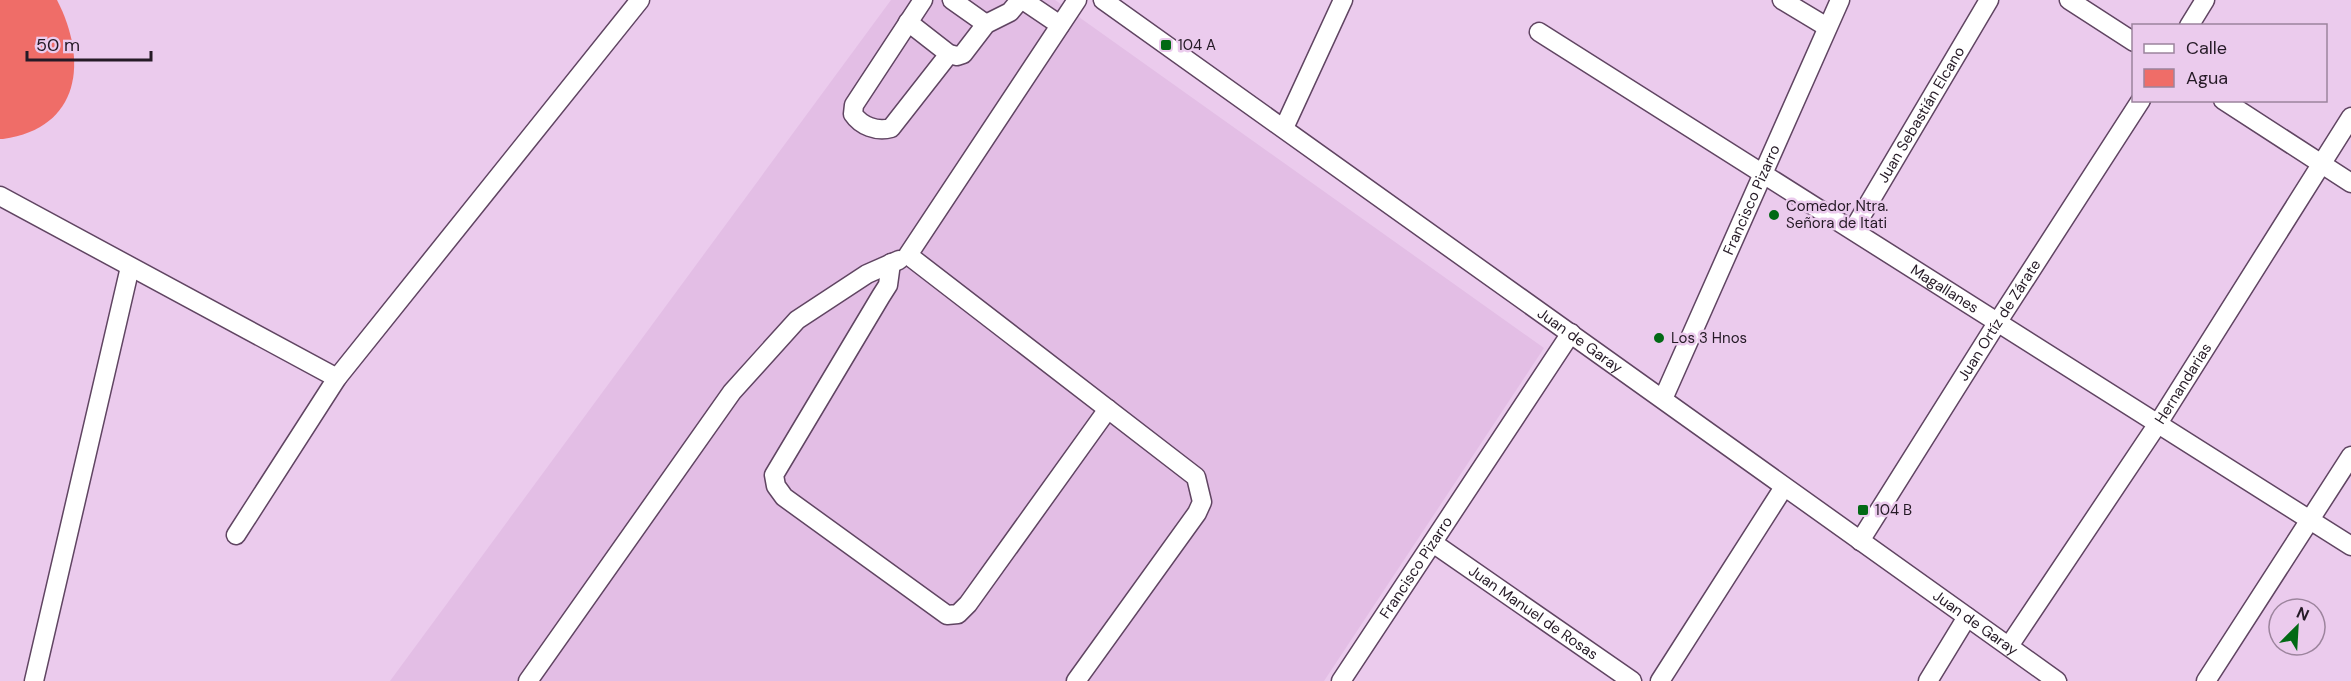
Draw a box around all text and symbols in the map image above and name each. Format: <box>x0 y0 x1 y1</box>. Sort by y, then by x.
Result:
scale bar <box>27 24 152 62</box>
legend <box>2132 24 2327 102</box>
text: 50 m <box>36 33 80 57</box>
place label: 104 A <box>1178 35 1216 55</box>
text: Calle <box>2186 36 2227 60</box>
marker: 104 A <box>1159 38 1173 52</box>
street label: Juan Sebastián Elcano <box>1873 43 1969 187</box>
text: Agua <box>2186 66 2228 90</box>
street label: Francisco Pizarro <box>1718 141 1785 258</box>
place label: Comedor Ntra. Señora de Itati <box>1786 196 1888 233</box>
marker: Comedor Ntra. Señora de Itati <box>1767 208 1781 222</box>
street label: Juan Ortíz de Zárate <box>1953 256 2045 385</box>
street label: Magallanes <box>1907 260 1982 318</box>
street label: Juan de Garay <box>1533 303 1627 378</box>
place label: Los 3 Hnos <box>1671 328 1747 348</box>
marker: Los 3 Hnos <box>1652 331 1666 345</box>
street label: Hernandarias <box>2150 339 2216 428</box>
place label: 104 B <box>1875 500 1912 520</box>
marker: 104 B <box>1856 503 1870 517</box>
street label: Francisco Pizarro <box>1375 512 1457 623</box>
street label: Juan Manuel de Rosas <box>1465 561 1602 664</box>
street label: Juan de Garay <box>1929 586 2023 660</box>
north arrow <box>2267 597 2327 657</box>
text: N <box>2293 602 2312 626</box>

